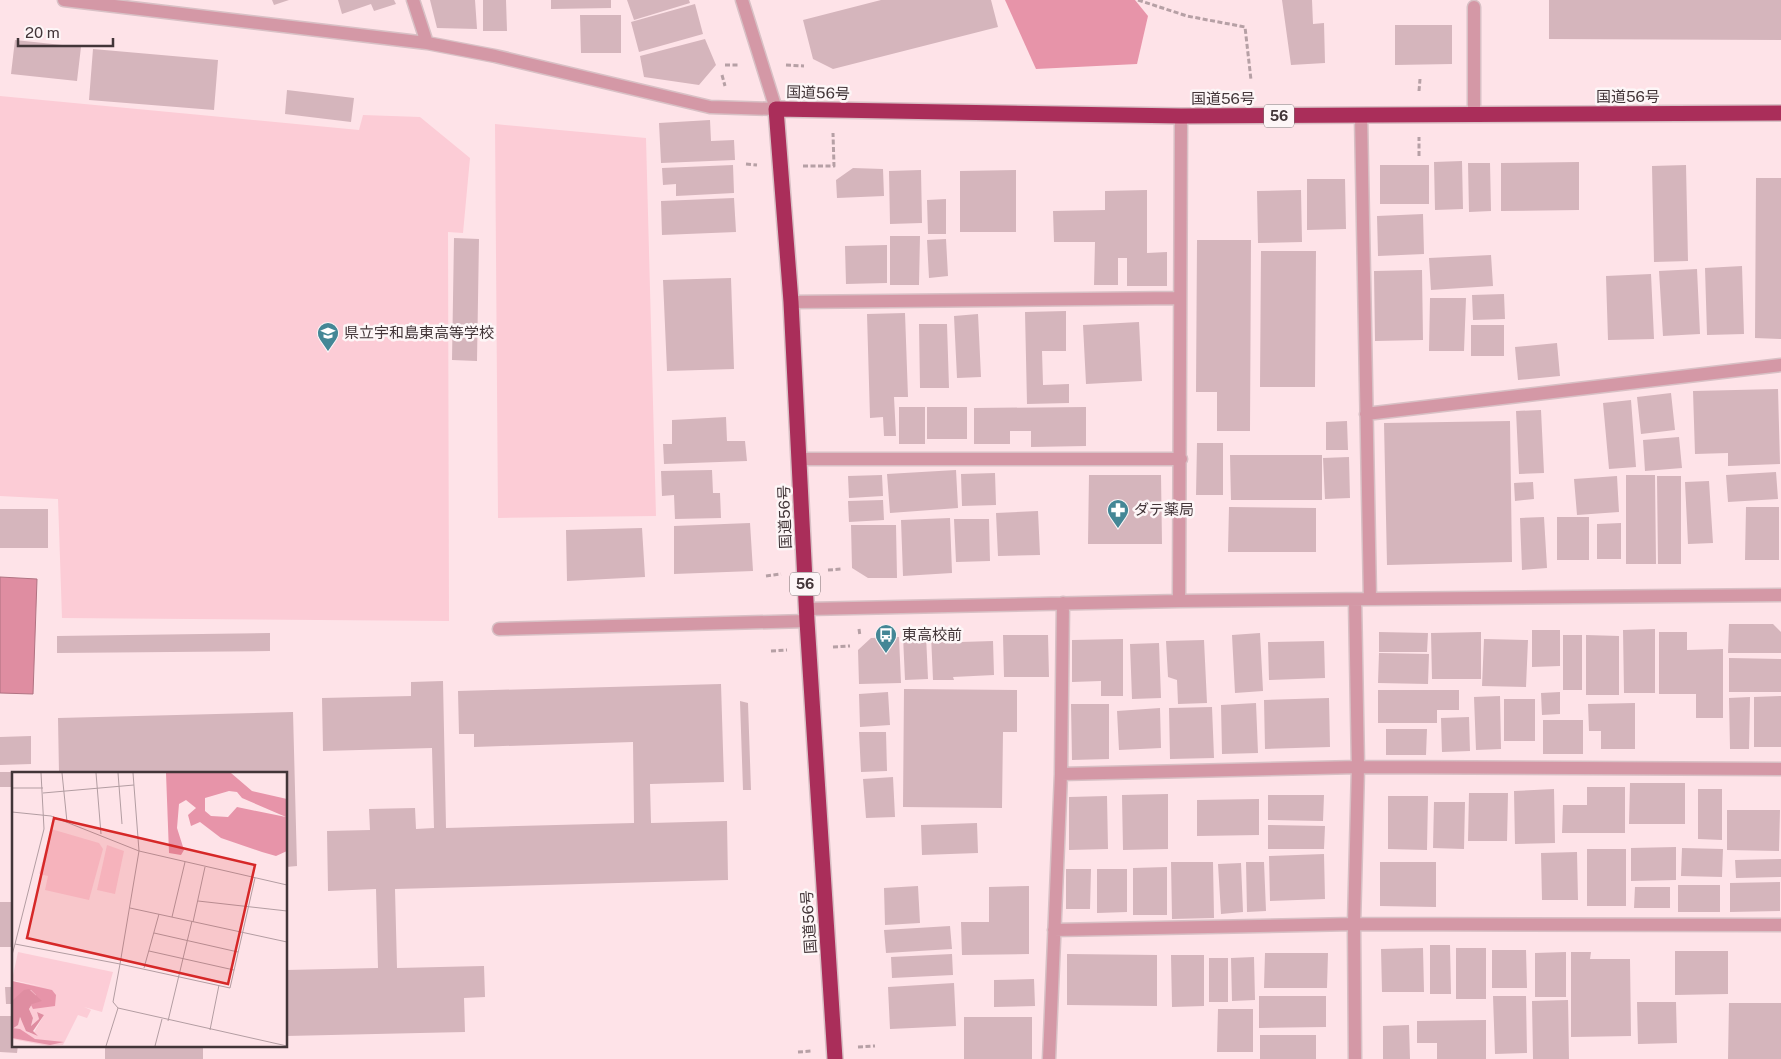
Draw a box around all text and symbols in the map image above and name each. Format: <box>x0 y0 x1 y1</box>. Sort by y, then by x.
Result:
scale bar <box>18 15 112 47</box>
text: 20 m <box>25 24 60 41</box>
street label: 国道56号 <box>786 83 850 102</box>
street label: 国道56号 <box>1596 88 1660 105</box>
street label: 国道56号 <box>1191 90 1255 107</box>
road number: 56 <box>1264 104 1294 128</box>
school or university icon: 県立宇和島東高等学校 <box>316 321 340 352</box>
place label: 県立宇和島東高等学校 <box>344 324 494 341</box>
street label: 国道56号 <box>775 485 794 549</box>
pharmacy icon: ダテ薬局 <box>1106 498 1130 529</box>
place label: ダテ薬局 <box>1134 501 1194 518</box>
road number: 56 <box>790 572 820 596</box>
bus stop icon: 東高校前 <box>874 623 898 654</box>
place label: 東高校前 <box>902 626 962 643</box>
inset map <box>12 772 288 1046</box>
street label: 国道56号 <box>798 890 819 955</box>

